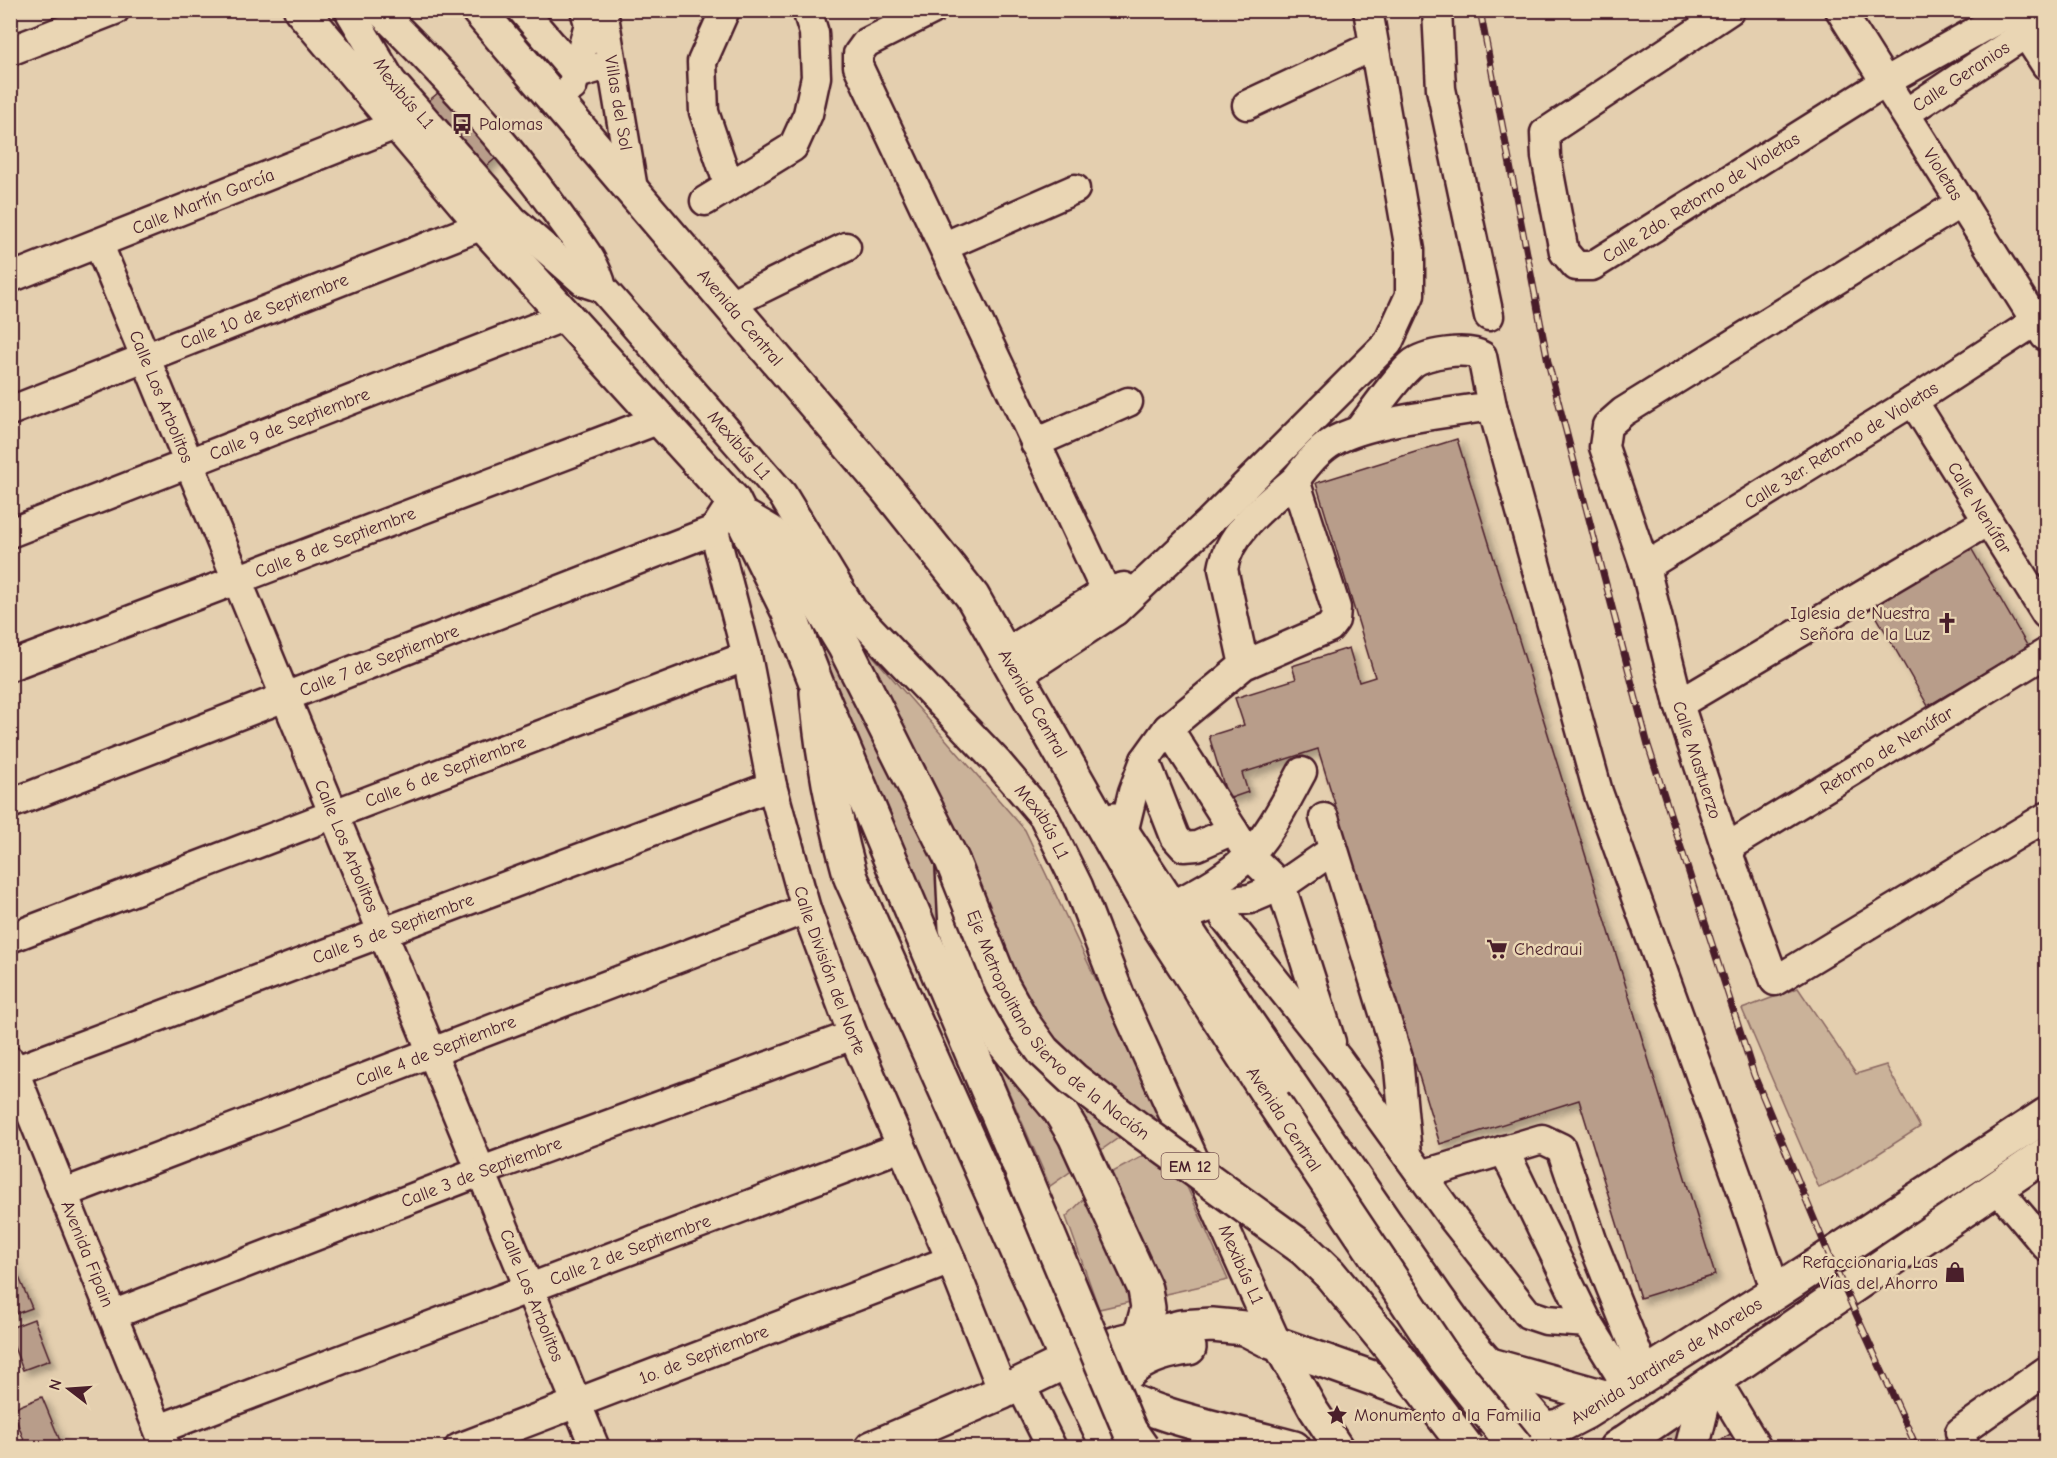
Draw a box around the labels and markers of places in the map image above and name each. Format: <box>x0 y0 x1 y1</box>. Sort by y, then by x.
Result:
bus stop icon: Palomas <box>450 112 474 136</box>
place label: Palomas <box>479 114 543 135</box>
place label: Iglesia de Nuestra Señora de la Luz <box>1790 603 1930 645</box>
church icon: Iglesia de Nuestra Señora de la Luz <box>1935 611 1959 635</box>
supermarket icon: Chedraui <box>1485 937 1509 961</box>
place label: Chedraui <box>1514 939 1583 960</box>
place label: Refaccionaria Las Vías del Ahorro <box>1802 1252 1938 1294</box>
shop icon: Refaccionaria Las Vías del Ahorro <box>1943 1260 1967 1284</box>
place icon: Monumento a la Familia <box>1325 1403 1349 1427</box>
place label: Monumento a la Familia <box>1354 1405 1541 1426</box>

